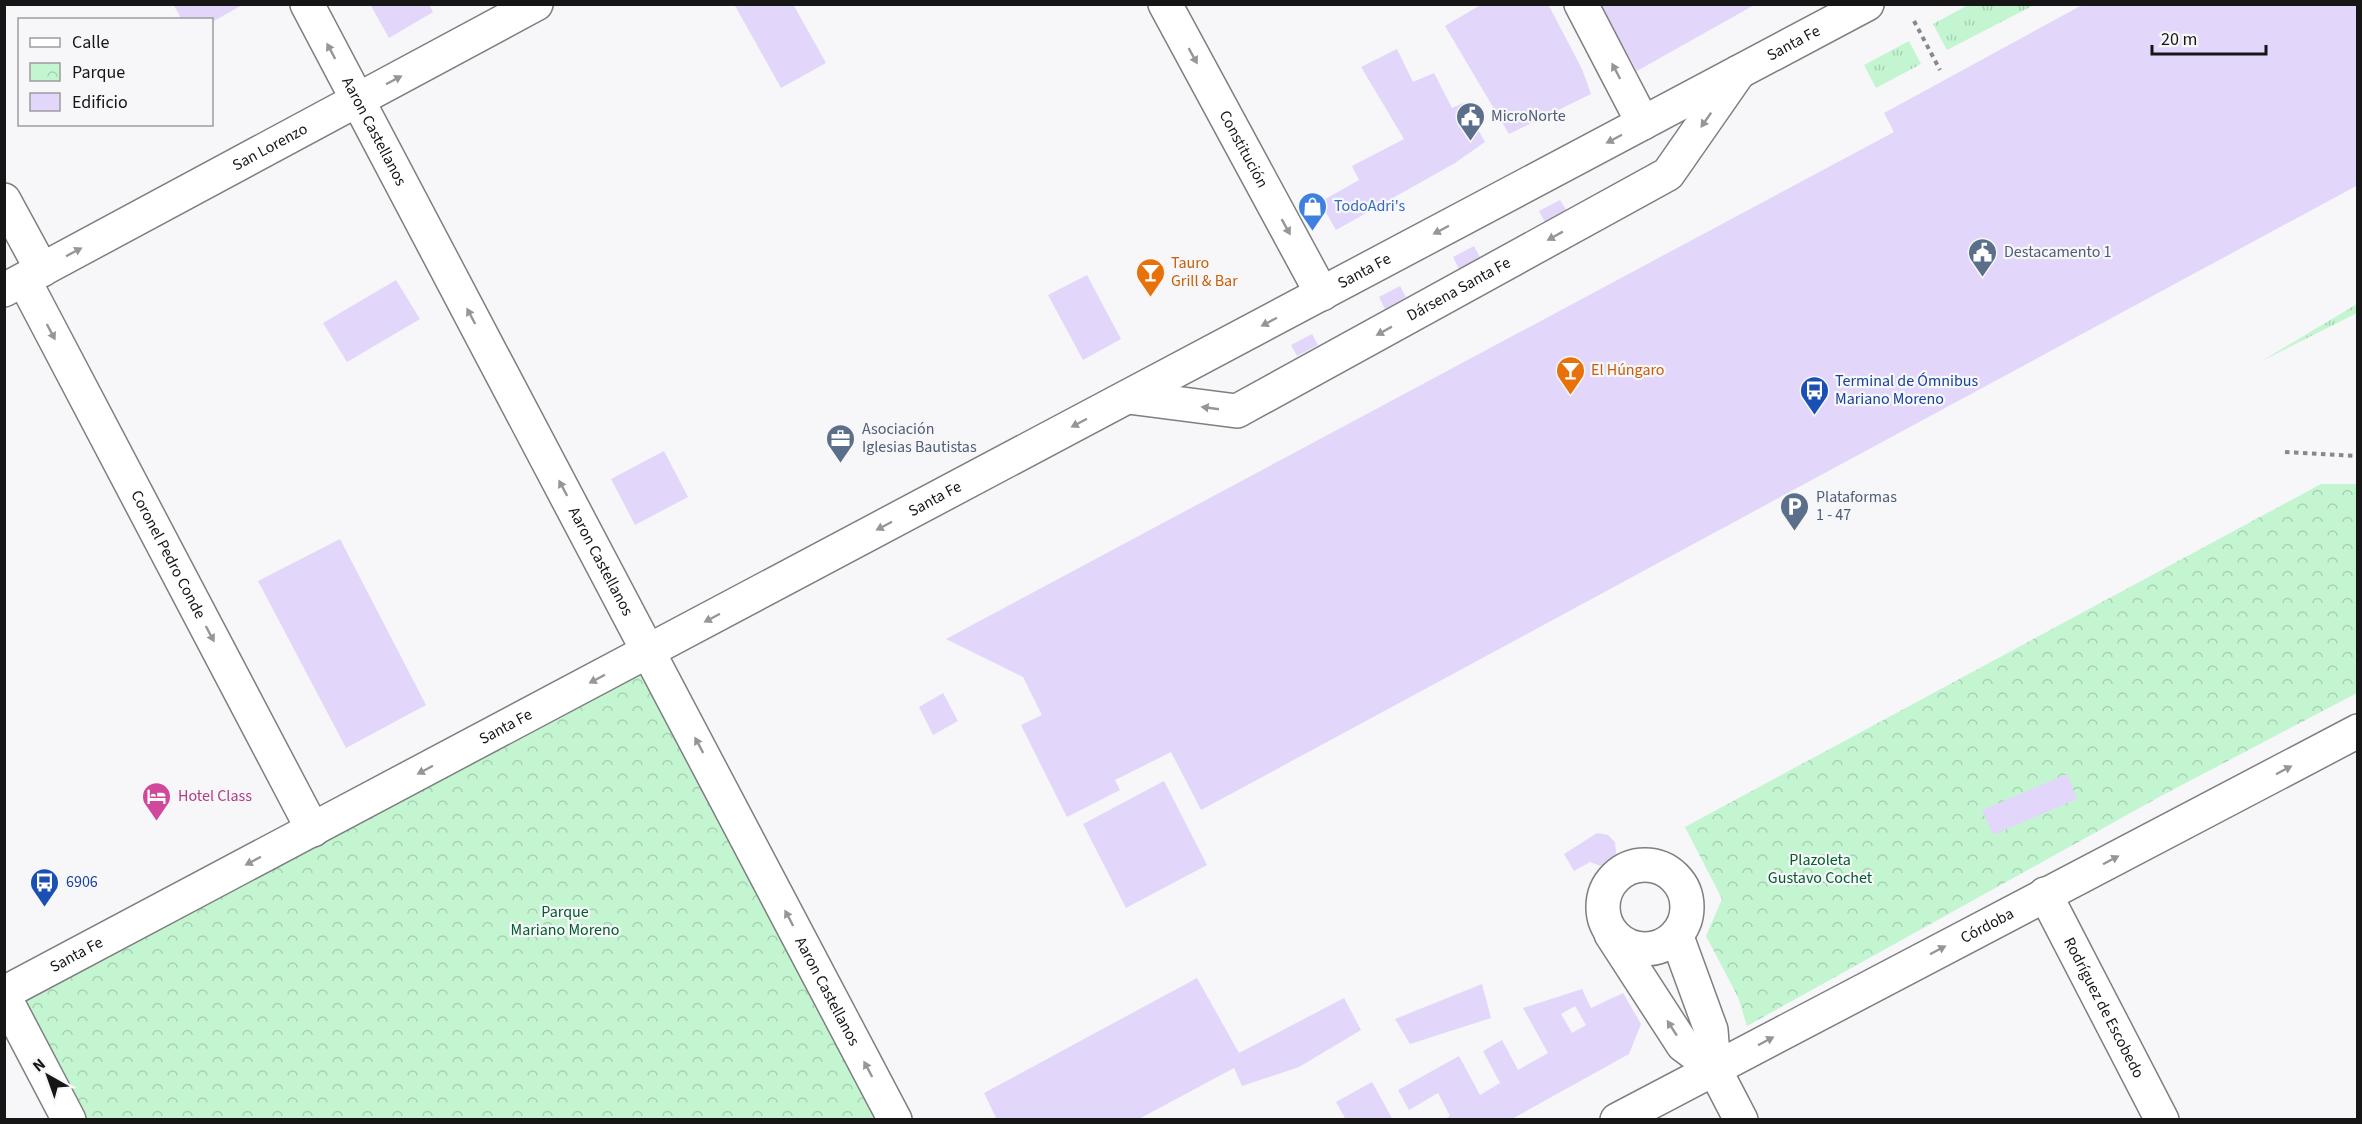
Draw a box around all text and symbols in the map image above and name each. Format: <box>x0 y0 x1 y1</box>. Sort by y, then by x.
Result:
legend <box>18 18 213 126</box>
scale bar <box>2152 18 2266 56</box>
street label: Santa Fe <box>1763 20 1824 66</box>
text: 20 m <box>2161 27 2197 52</box>
text: Calle <box>72 30 110 55</box>
one-way arrow <box>326 42 336 59</box>
one-way arrow <box>1188 48 1198 65</box>
text: Parque <box>72 60 125 85</box>
one-way arrow <box>1611 63 1621 80</box>
street label: Aaron Castellanos <box>336 73 412 190</box>
one-way arrow <box>386 75 403 85</box>
text: Edificio <box>72 90 128 115</box>
public building icon: MicroNorte <box>1454 100 1486 142</box>
place label: MicroNorte <box>1491 105 1566 127</box>
street label: Constitución <box>1214 106 1274 192</box>
one-way arrow <box>1700 112 1712 128</box>
street label: San Lorenzo <box>229 118 311 176</box>
one-way arrow <box>1605 134 1622 144</box>
shop icon: TodoAdri's <box>1297 190 1329 232</box>
place label: TodoAdri's <box>1334 195 1405 217</box>
one-way arrow <box>1281 219 1291 236</box>
one-way arrow <box>1433 225 1450 235</box>
one-way arrow <box>1546 231 1563 241</box>
public building icon: Destacamento 1 <box>1967 236 1999 278</box>
place label: Destacamento 1 <box>2004 241 2112 263</box>
one-way arrow <box>66 247 83 257</box>
street label: Santa Fe <box>1334 248 1395 294</box>
place label: Tauro Grill & Bar <box>1171 252 1238 292</box>
street label: Dársena Santa Fe <box>1403 252 1515 327</box>
bar icon: Tauro Grill & Bar <box>1134 256 1166 298</box>
one-way arrow <box>466 307 476 324</box>
one-way arrow <box>1260 317 1277 327</box>
one-way arrow <box>46 323 56 340</box>
one-way arrow <box>1376 325 1392 336</box>
bar icon: El Húngaro <box>1554 354 1586 396</box>
place label: El Húngaro <box>1591 359 1665 381</box>
place label: Terminal de Ómnibus Mariano Moreno <box>1835 370 1978 410</box>
bus stop icon: Terminal de Ómnibus Mariano Moreno <box>1798 374 1830 416</box>
one-way arrow <box>1200 403 1219 412</box>
place label: Asociación Iglesias Bautistas <box>862 418 977 458</box>
one-way arrow <box>1070 418 1087 428</box>
office icon: Asociación Iglesias Bautistas <box>825 422 857 464</box>
street label: Santa Fe <box>904 476 966 522</box>
one-way arrow <box>558 479 568 497</box>
street label: Coronel Pedro Conde <box>125 486 211 623</box>
place label: Plataformas 1 - 47 <box>1816 486 1897 526</box>
parking icon: Plataformas 1 - 47 <box>1779 490 1811 532</box>
street label: Aaron Castellanos <box>563 503 639 620</box>
one-way arrow <box>876 521 893 531</box>
one-way arrow <box>703 613 720 623</box>
one-way arrow <box>205 626 215 643</box>
one-way arrow <box>589 674 606 684</box>
street label: Santa Fe <box>475 703 536 750</box>
one-way arrow <box>694 736 704 754</box>
one-way arrow <box>416 765 433 775</box>
one-way arrow <box>2276 765 2293 775</box>
hotel icon: Hotel Class <box>141 780 173 822</box>
place label: Hotel Class <box>178 785 252 807</box>
park label: Plazoleta Gustavo Cochet <box>1768 849 1873 889</box>
one-way arrow <box>2103 855 2120 865</box>
one-way arrow <box>244 856 261 866</box>
bus stop icon: 6906 <box>29 866 61 908</box>
place label: 6906 <box>66 871 98 893</box>
park label: Parque Mariano Moreno <box>511 901 619 941</box>
street label: Córdoba <box>1957 903 2018 949</box>
one-way arrow <box>785 909 794 926</box>
street label: Santa Fe <box>46 931 107 978</box>
street label: Aaron Castellanos <box>789 933 865 1050</box>
street label: Rodríguez de Escobedo <box>2058 933 2149 1082</box>
one-way arrow <box>1930 946 1947 955</box>
one-way arrow <box>1666 1021 1678 1037</box>
one-way arrow <box>1757 1036 1774 1046</box>
north arrow <box>18 1046 78 1106</box>
text: N <box>28 1053 50 1077</box>
one-way arrow <box>863 1060 873 1077</box>

